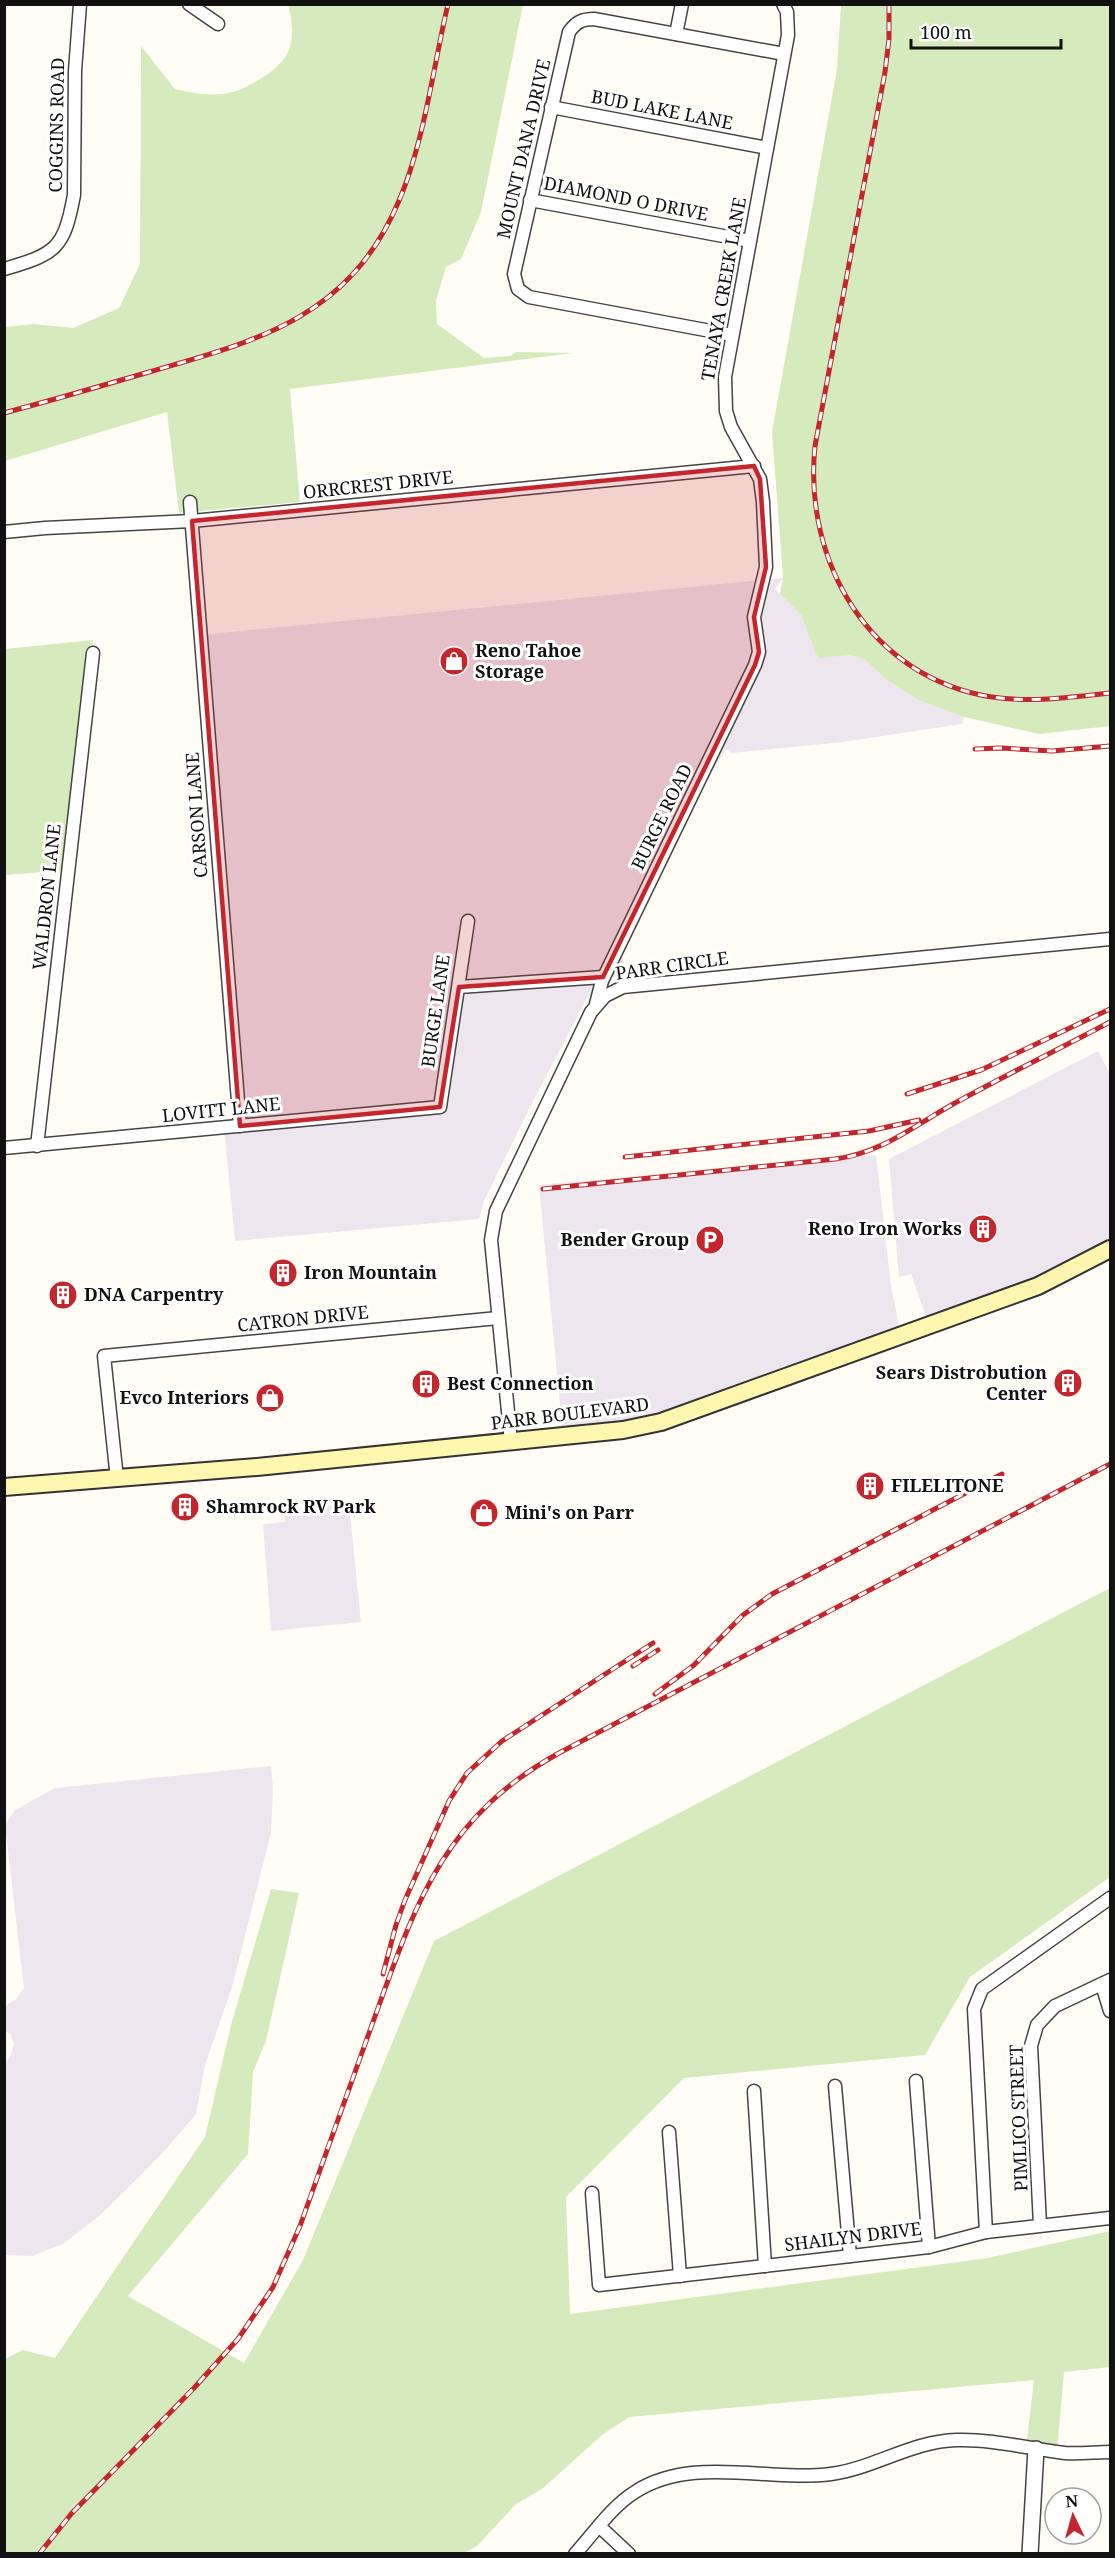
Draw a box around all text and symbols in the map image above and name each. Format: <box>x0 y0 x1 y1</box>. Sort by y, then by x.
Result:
scale bar <box>911 12 1061 50</box>
text: 100 m <box>920 20 972 44</box>
street label: MOUNT DANA DRIVE <box>491 56 555 241</box>
street label: COGGINS ROAD <box>43 57 69 193</box>
street label: BUD LAKE LANE <box>589 84 735 135</box>
street label: DIAMOND O DRIVE <box>542 170 710 226</box>
street label: TENAYA CREEK LANE <box>695 195 751 383</box>
street label: ORRCREST DRIVE <box>302 464 454 504</box>
place label: Reno Tahoe Storage <box>475 638 581 683</box>
shop icon: Reno Tahoe Storage <box>438 645 470 677</box>
street label: CARSON LANE <box>180 751 212 879</box>
street label: BURGE ROAD <box>625 760 697 874</box>
street label: WALDRON LANE <box>26 823 66 971</box>
street label: PARR CIRCLE <box>614 945 730 985</box>
street label: BURGE LANE <box>415 953 455 1069</box>
street label: LOVITT LANE <box>161 1091 281 1127</box>
building icon: Reno Iron Works <box>967 1213 999 1245</box>
place label: Reno Iron Works <box>808 1216 962 1240</box>
parking icon: Bender Group <box>694 1224 726 1256</box>
place label: Bender Group <box>561 1227 689 1251</box>
building icon: Iron Mountain <box>267 1257 299 1289</box>
place label: Iron Mountain <box>304 1260 437 1284</box>
building icon: DNA Carpentry <box>47 1279 79 1311</box>
place label: DNA Carpentry <box>84 1282 224 1306</box>
street label: CATRON DRIVE <box>236 1299 370 1337</box>
place label: Sears Distrobution Center <box>876 1360 1048 1405</box>
building icon: Sears Distrobution Center <box>1052 1367 1084 1399</box>
building icon: Best Connection <box>410 1368 442 1400</box>
place label: Best Connection <box>447 1371 594 1395</box>
shop icon: Evco Interiors <box>254 1382 286 1414</box>
place label: Evco Interiors <box>119 1385 249 1409</box>
street label: PARR BOULEVARD <box>489 1391 650 1435</box>
building icon: FILELITONE <box>854 1470 886 1502</box>
place label: FILELITONE <box>891 1473 1004 1497</box>
building icon: Shamrock RV Park <box>169 1491 201 1523</box>
place label: Shamrock RV Park <box>206 1494 376 1518</box>
shop icon: Mini's on Parr <box>468 1497 500 1529</box>
place label: Mini's on Parr <box>505 1500 635 1524</box>
street label: PIMLICO STREET <box>1003 2044 1033 2192</box>
street label: SHAILYN DRIVE <box>783 2216 923 2256</box>
north arrow <box>1043 2486 1103 2546</box>
text: N <box>1064 2490 1079 2513</box>

